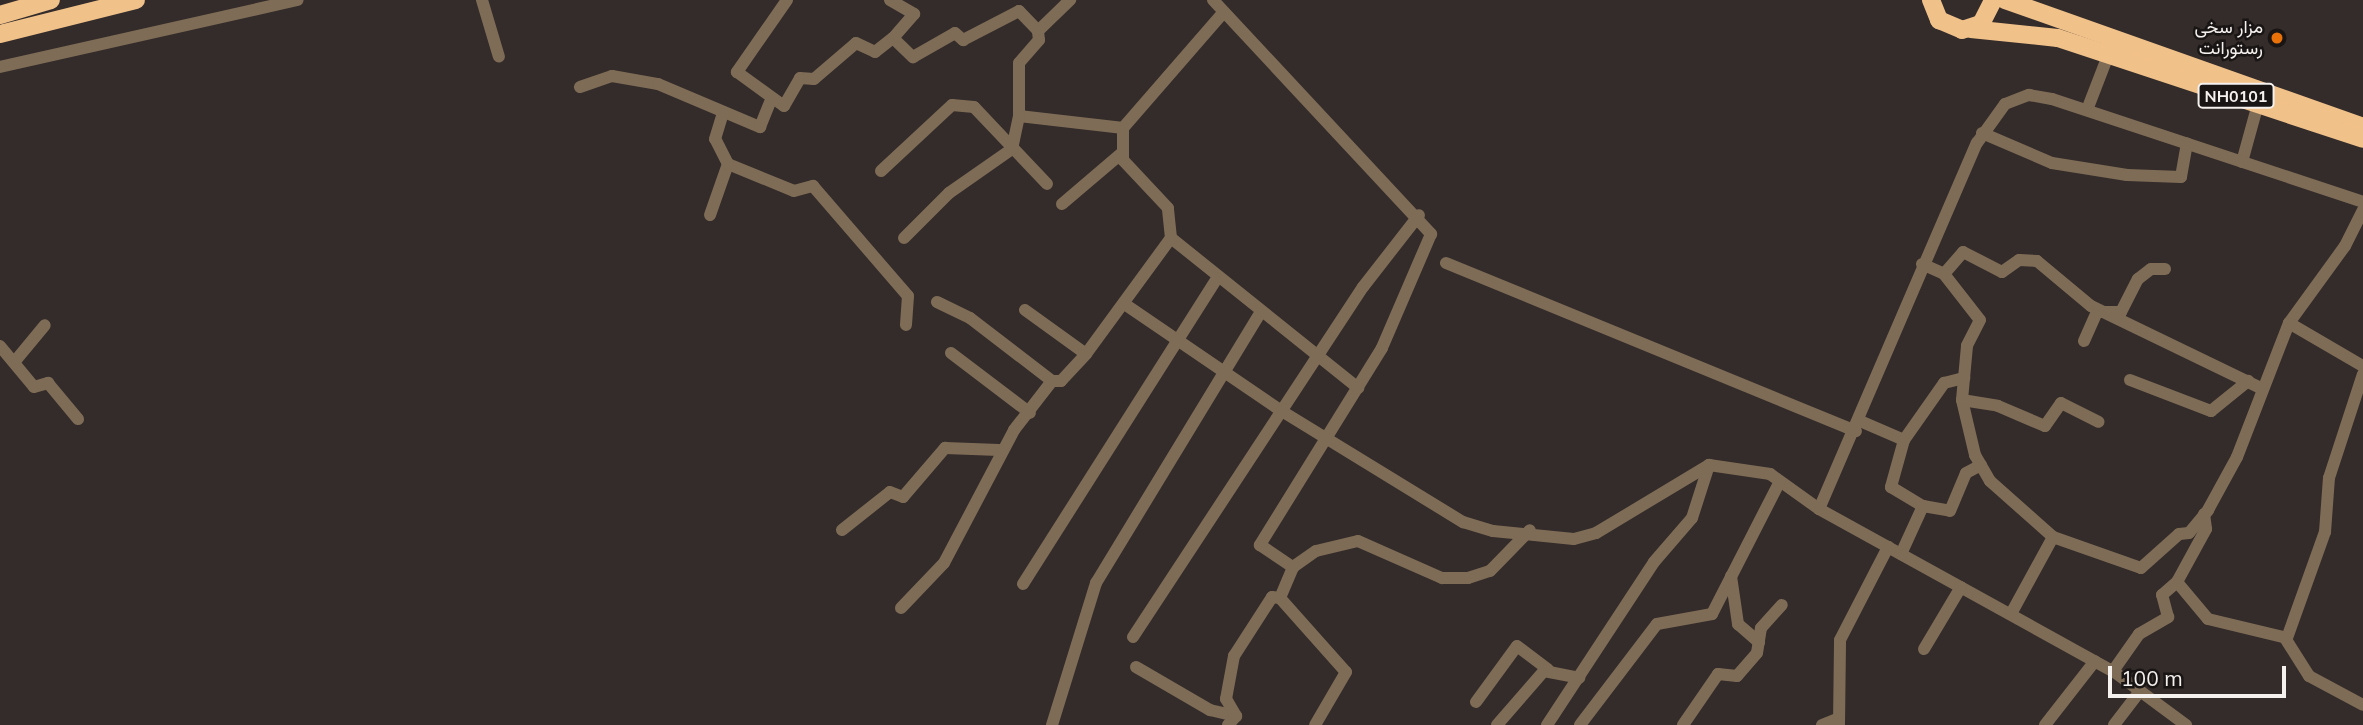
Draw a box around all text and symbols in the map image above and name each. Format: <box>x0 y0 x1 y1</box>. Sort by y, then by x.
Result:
place label: مزار سخی رستورانت <box>2195 17 2263 60</box>
marker: مزار سخی رستورانت <box>2269 30 2285 46</box>
road number: NH0101 <box>2198 83 2274 108</box>
scale bar <box>2111 652 2290 696</box>
text: 100 m <box>2121 665 2183 691</box>

